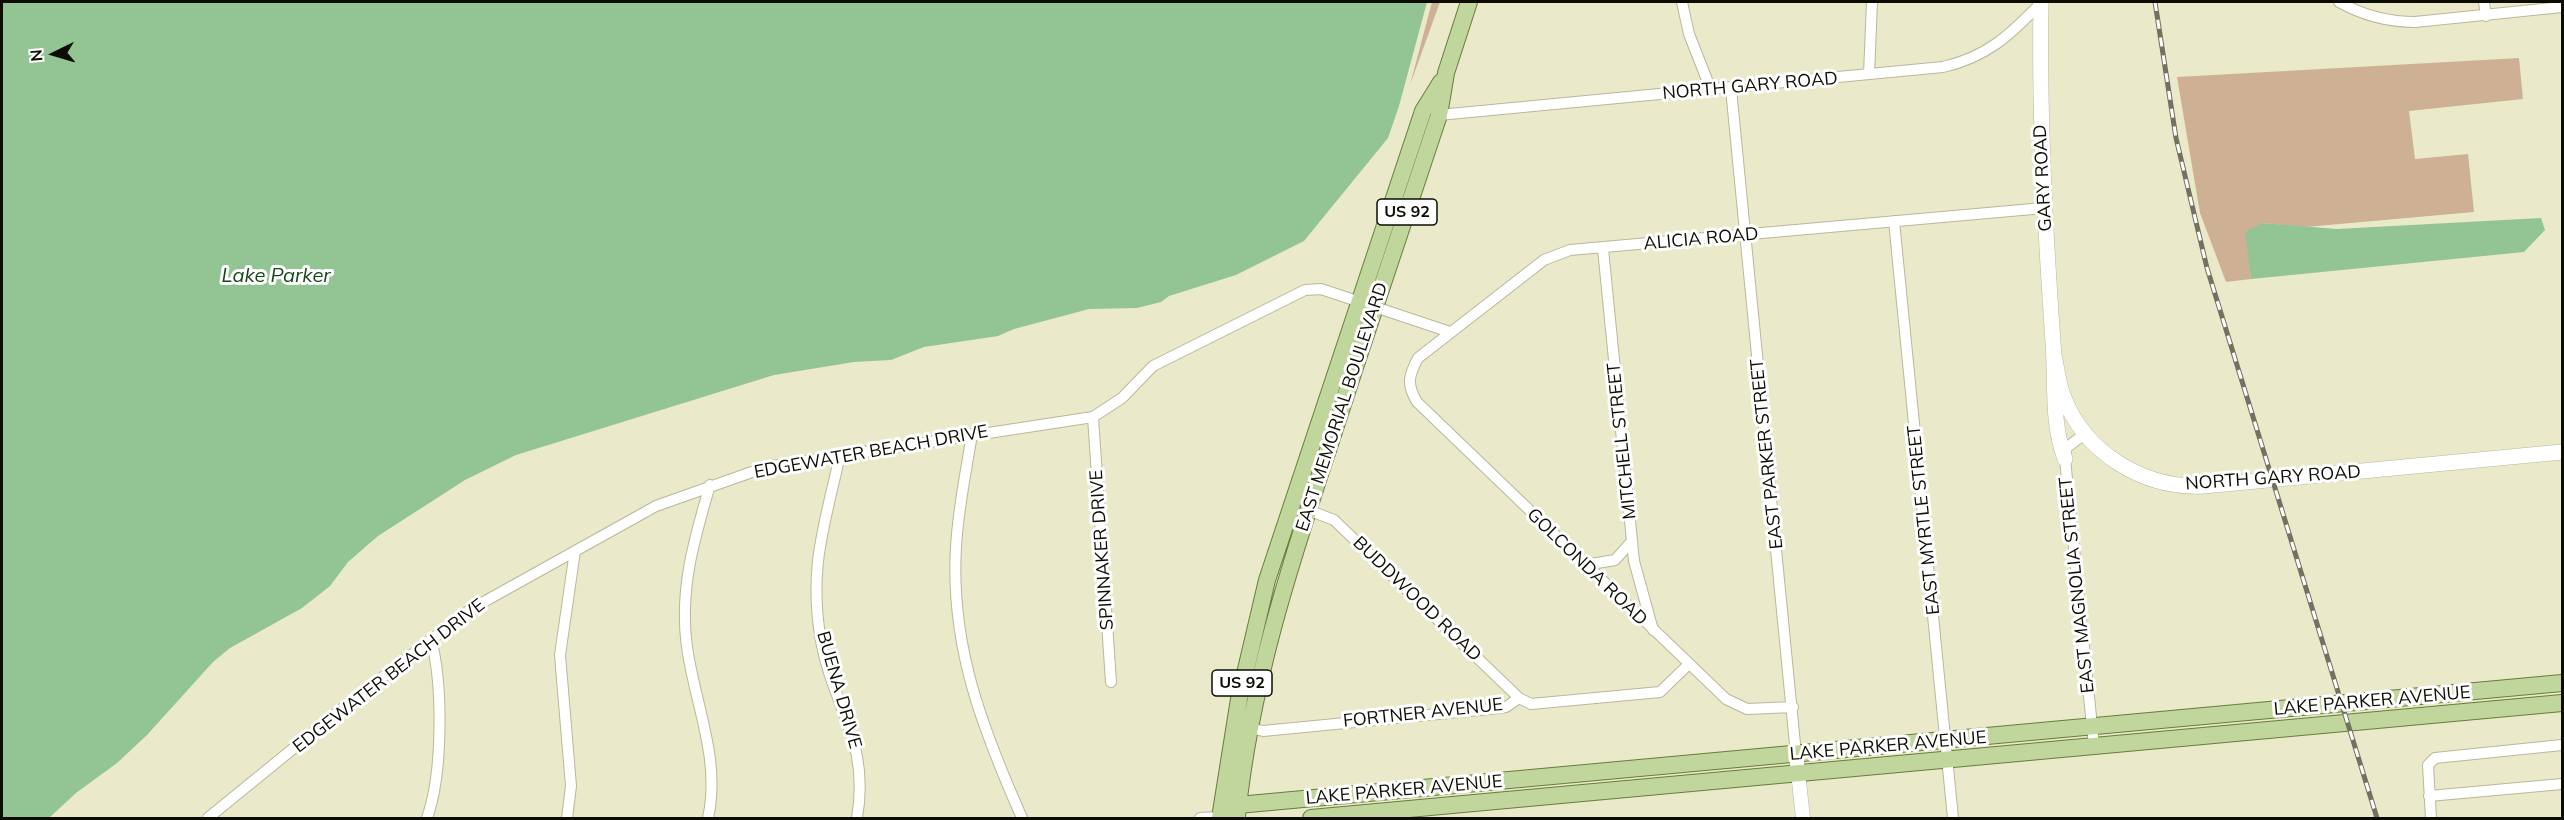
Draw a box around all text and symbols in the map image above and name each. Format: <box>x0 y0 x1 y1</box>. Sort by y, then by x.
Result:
north arrow <box>24 24 84 84</box>
text: N <box>26 49 47 62</box>
street label: NORTH GARY ROAD <box>1661 68 1839 104</box>
street label: GARY ROAD <box>2029 124 2057 232</box>
road number: US 92 <box>1377 199 1437 225</box>
street label: ALICIA ROAD <box>1643 223 1759 255</box>
water label: Lake Parker <box>221 264 331 288</box>
street label: EAST MEMORIAL BOULEVARD <box>1291 280 1393 534</box>
street label: EAST PARKER STREET <box>1746 358 1788 550</box>
street label: MITCHELL STREET <box>1603 362 1641 520</box>
street label: EDGEWATER BEACH DRIVE <box>752 421 990 483</box>
street label: EAST MYRTLE STREET <box>1903 424 1945 616</box>
street label: NORTH GARY ROAD <box>2185 461 2361 495</box>
street label: SPINNAKER DRIVE <box>1086 469 1118 631</box>
street label: EAST MAGNOLIA STREET <box>2055 476 2099 694</box>
street label: GOLCONDA ROAD <box>1522 504 1652 630</box>
street label: BUDDWOOD ROAD <box>1348 532 1486 666</box>
street label: EDGEWATER BEACH DRIVE <box>289 594 489 758</box>
street label: BUENA DRIVE <box>812 629 866 751</box>
road number: US 92 <box>1212 670 1272 696</box>
street label: LAKE PARKER AVENUE <box>2273 682 2471 720</box>
street label: FORTNER AVENUE <box>1342 694 1504 732</box>
street label: LAKE PARKER AVENUE <box>1789 727 1987 765</box>
street label: LAKE PARKER AVENUE <box>1305 771 1503 809</box>

